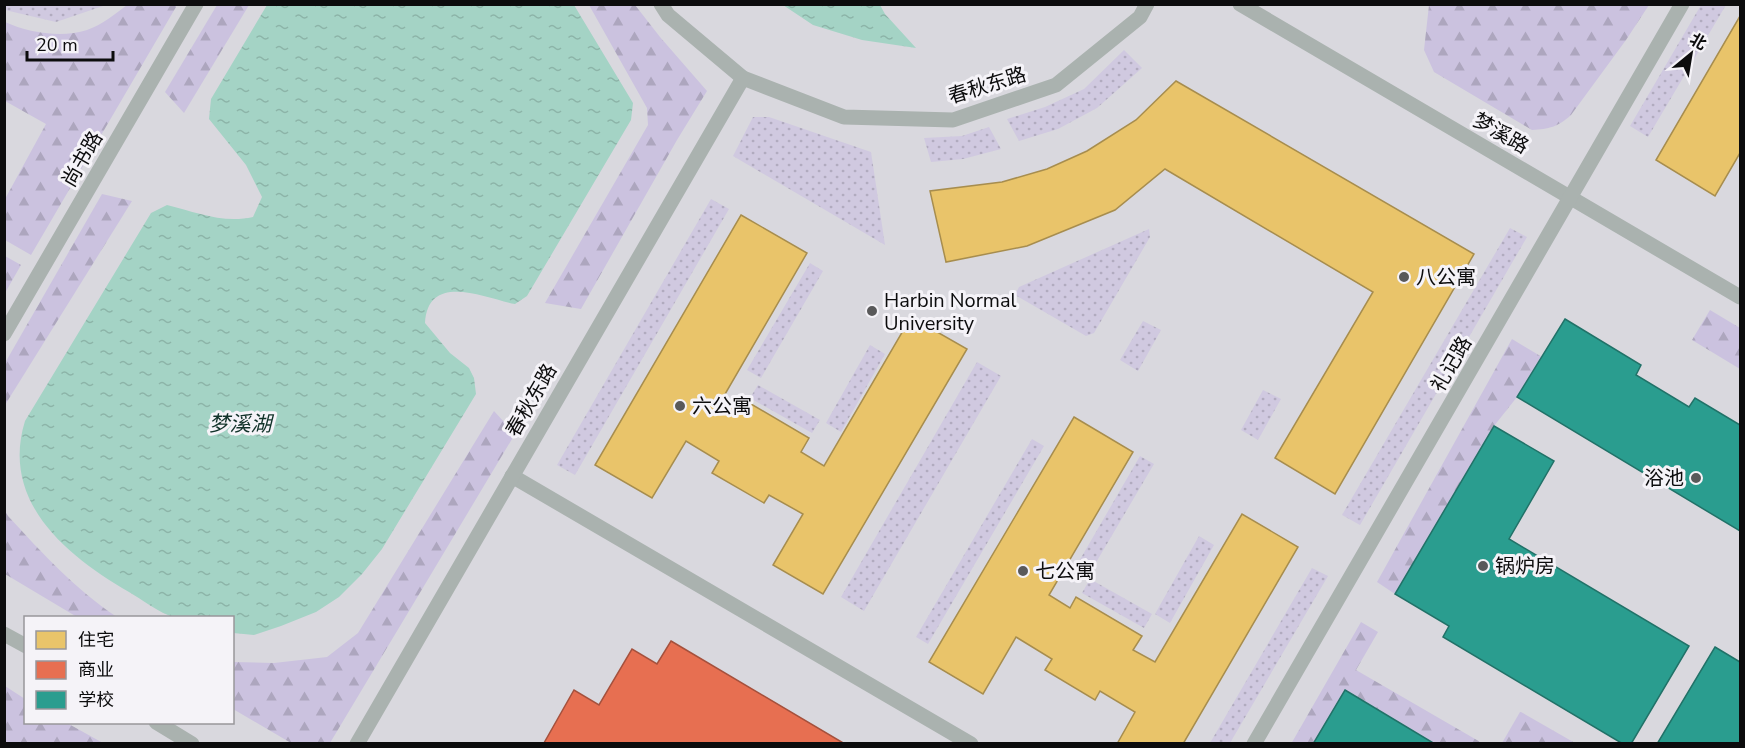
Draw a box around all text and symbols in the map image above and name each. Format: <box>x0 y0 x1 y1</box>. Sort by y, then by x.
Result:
scale bar <box>27 24 112 62</box>
north arrow <box>1661 24 1721 84</box>
text: 北 <box>1686 28 1710 55</box>
text: 20 m <box>36 33 78 57</box>
street label: 春秋东路 <box>945 61 1029 110</box>
street label: 梦溪路 <box>1468 107 1533 160</box>
street label: 尚书路 <box>56 127 109 192</box>
place label: 八公寓 <box>1416 264 1476 291</box>
marker: 八公寓 <box>1397 270 1411 284</box>
place label: Harbin Normal University <box>884 287 1017 337</box>
marker: Harbin Normal University <box>865 304 879 318</box>
street label: 礼记路 <box>1425 332 1478 397</box>
street label: 春秋东路 <box>500 359 563 442</box>
place label: 六公寓 <box>692 393 752 420</box>
marker: 六公寓 <box>673 399 687 413</box>
water label: 梦溪湖 <box>209 410 274 438</box>
place label: 浴池 <box>1644 465 1684 492</box>
marker: 浴池 <box>1689 471 1703 485</box>
place label: 锅炉房 <box>1495 553 1555 580</box>
place label: 七公寓 <box>1035 558 1095 585</box>
marker: 锅炉房 <box>1476 559 1490 573</box>
marker: 七公寓 <box>1016 564 1030 578</box>
legend <box>24 616 234 724</box>
text: 住宅 <box>78 628 114 652</box>
text: 商业 <box>78 658 114 682</box>
text: 学校 <box>78 688 114 712</box>

